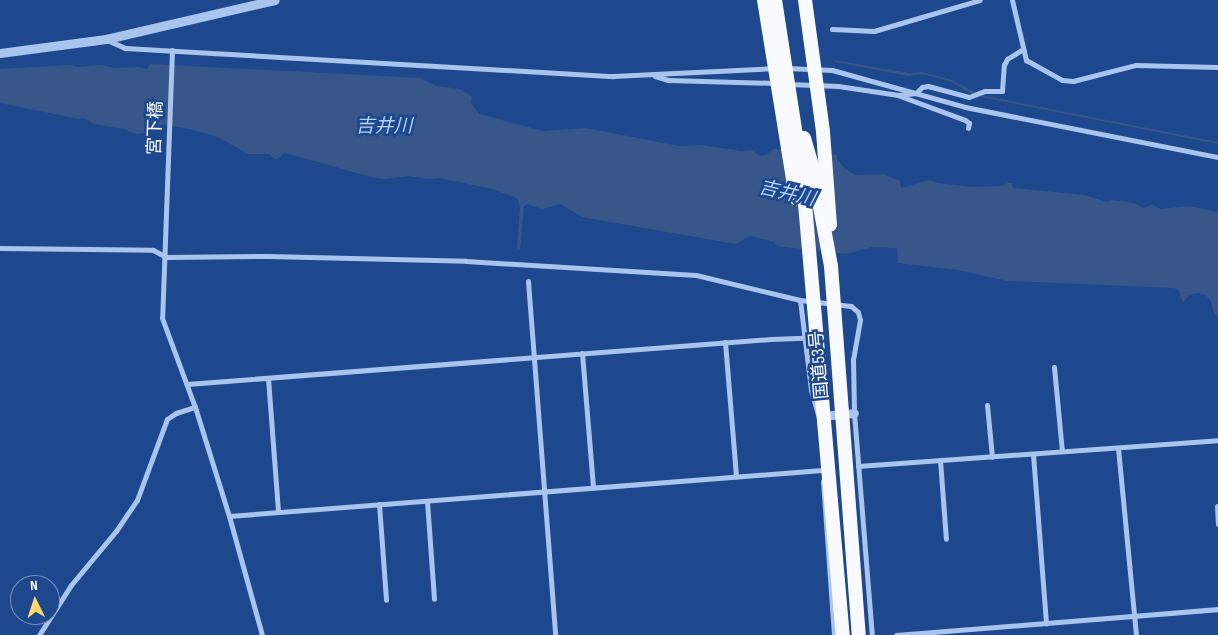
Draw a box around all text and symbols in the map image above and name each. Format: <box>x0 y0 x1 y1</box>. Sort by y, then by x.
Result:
street label: 宮下橋 <box>144 101 168 155</box>
water label: 吉井川 <box>356 116 412 138</box>
water label: 吉井川 <box>757 176 817 212</box>
street label: 国道53号 <box>806 330 834 400</box>
north arrow <box>10 575 60 625</box>
text: N <box>30 577 38 594</box>

